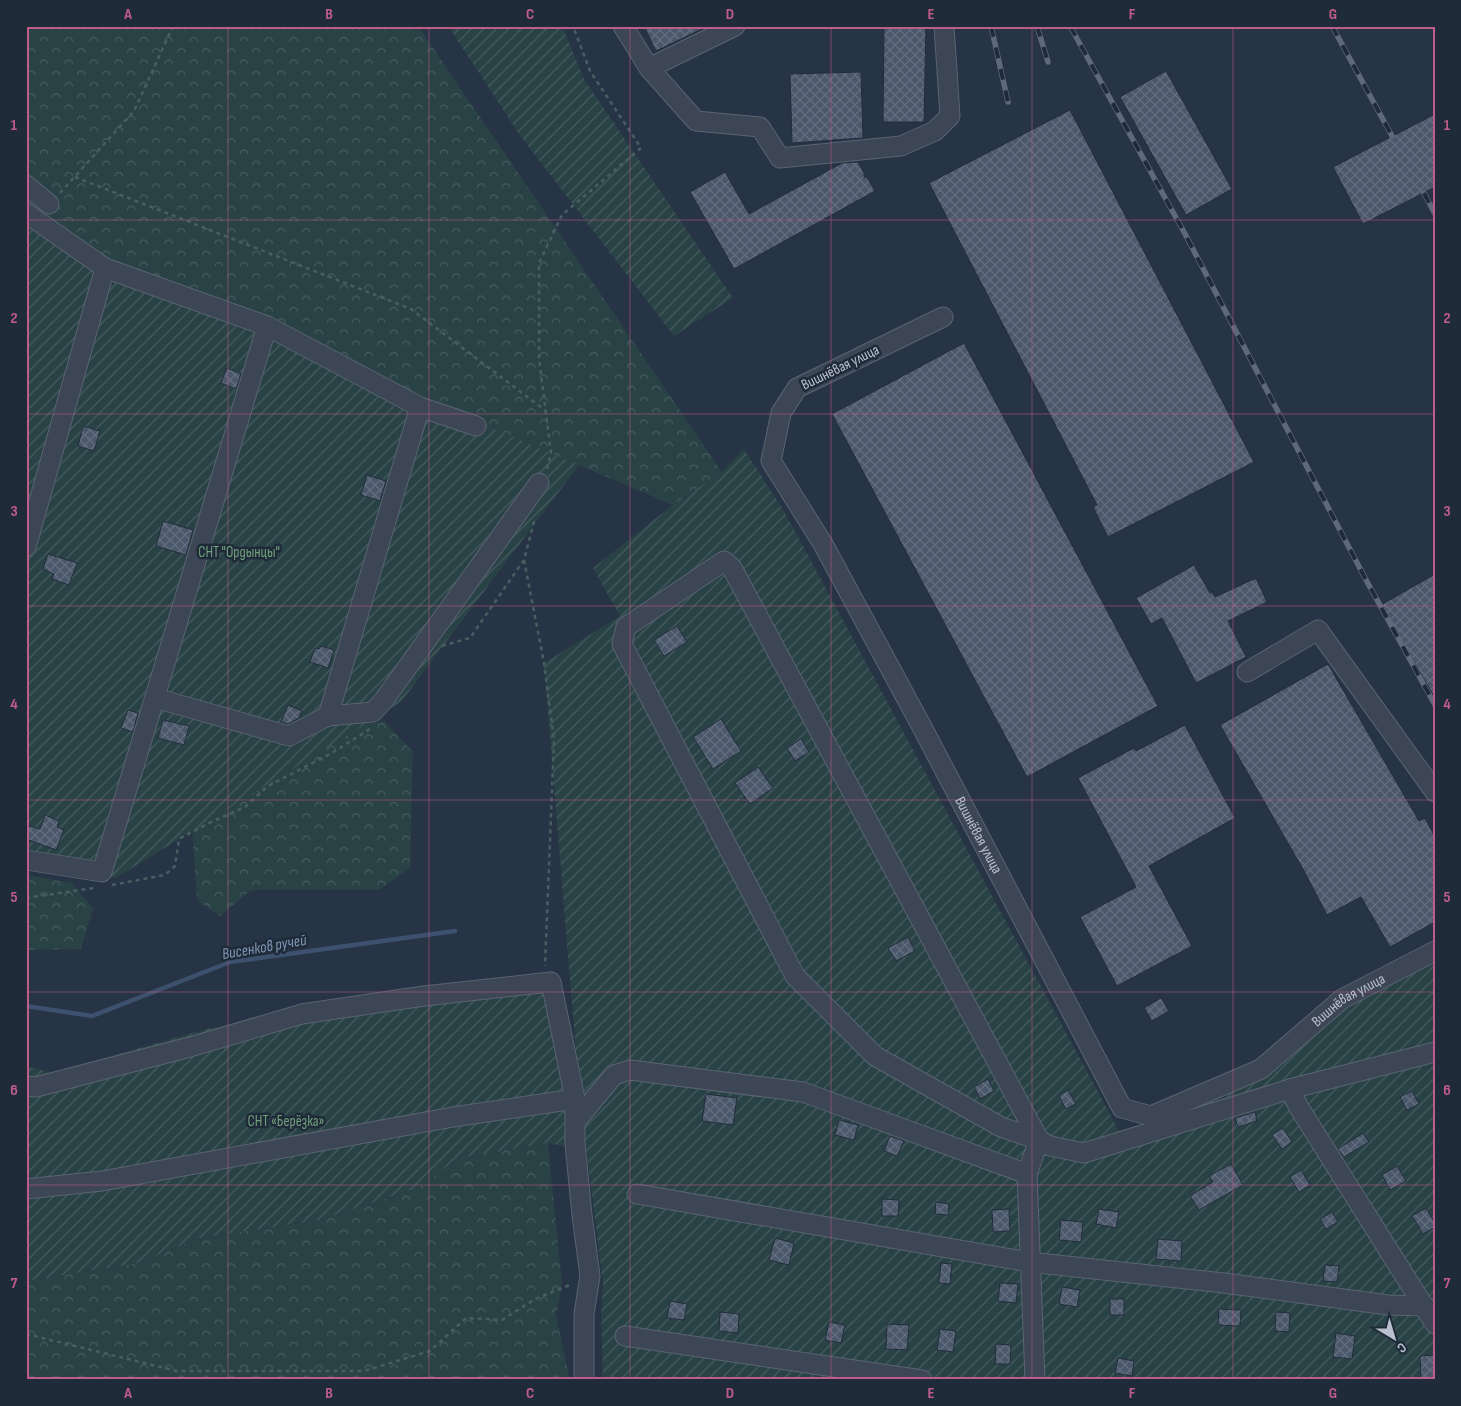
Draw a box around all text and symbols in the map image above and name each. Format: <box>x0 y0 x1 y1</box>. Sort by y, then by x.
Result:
text: A <box>123 5 132 24</box>
text: B <box>325 5 333 24</box>
text: C <box>526 5 534 24</box>
text: D <box>726 5 734 24</box>
text: E <box>928 5 935 24</box>
text: F <box>1129 5 1136 24</box>
text: G <box>1329 5 1337 24</box>
text: 1 <box>11 116 18 135</box>
text: 1 <box>1444 116 1451 135</box>
text: 2 <box>10 309 18 328</box>
text: 2 <box>1443 309 1451 328</box>
street label: Вишнёвая улица <box>798 340 882 394</box>
text: 3 <box>10 502 18 521</box>
text: 3 <box>1443 502 1451 521</box>
park label: СНТ "Ордынцы" <box>198 543 280 562</box>
text: 4 <box>10 695 18 714</box>
text: 4 <box>1443 695 1451 714</box>
street label: Вишнёвая улица <box>950 793 1006 877</box>
text: 5 <box>10 888 18 907</box>
text: 5 <box>1443 888 1451 907</box>
water label: Висенков ручей <box>221 931 308 964</box>
street label: Вишнёвая улица <box>1308 969 1389 1031</box>
text: 6 <box>10 1081 18 1100</box>
text: 6 <box>1443 1081 1451 1100</box>
park label: СНТ «Берёзка» <box>248 1112 325 1131</box>
text: 7 <box>11 1274 18 1293</box>
text: 7 <box>1444 1274 1451 1293</box>
north arrow <box>1368 1314 1418 1364</box>
text: С <box>1394 1339 1410 1357</box>
text: A <box>123 1384 132 1403</box>
text: B <box>325 1384 333 1403</box>
text: C <box>526 1384 534 1403</box>
text: D <box>726 1384 734 1403</box>
text: E <box>928 1384 935 1403</box>
text: F <box>1129 1384 1136 1403</box>
text: G <box>1329 1384 1337 1403</box>

